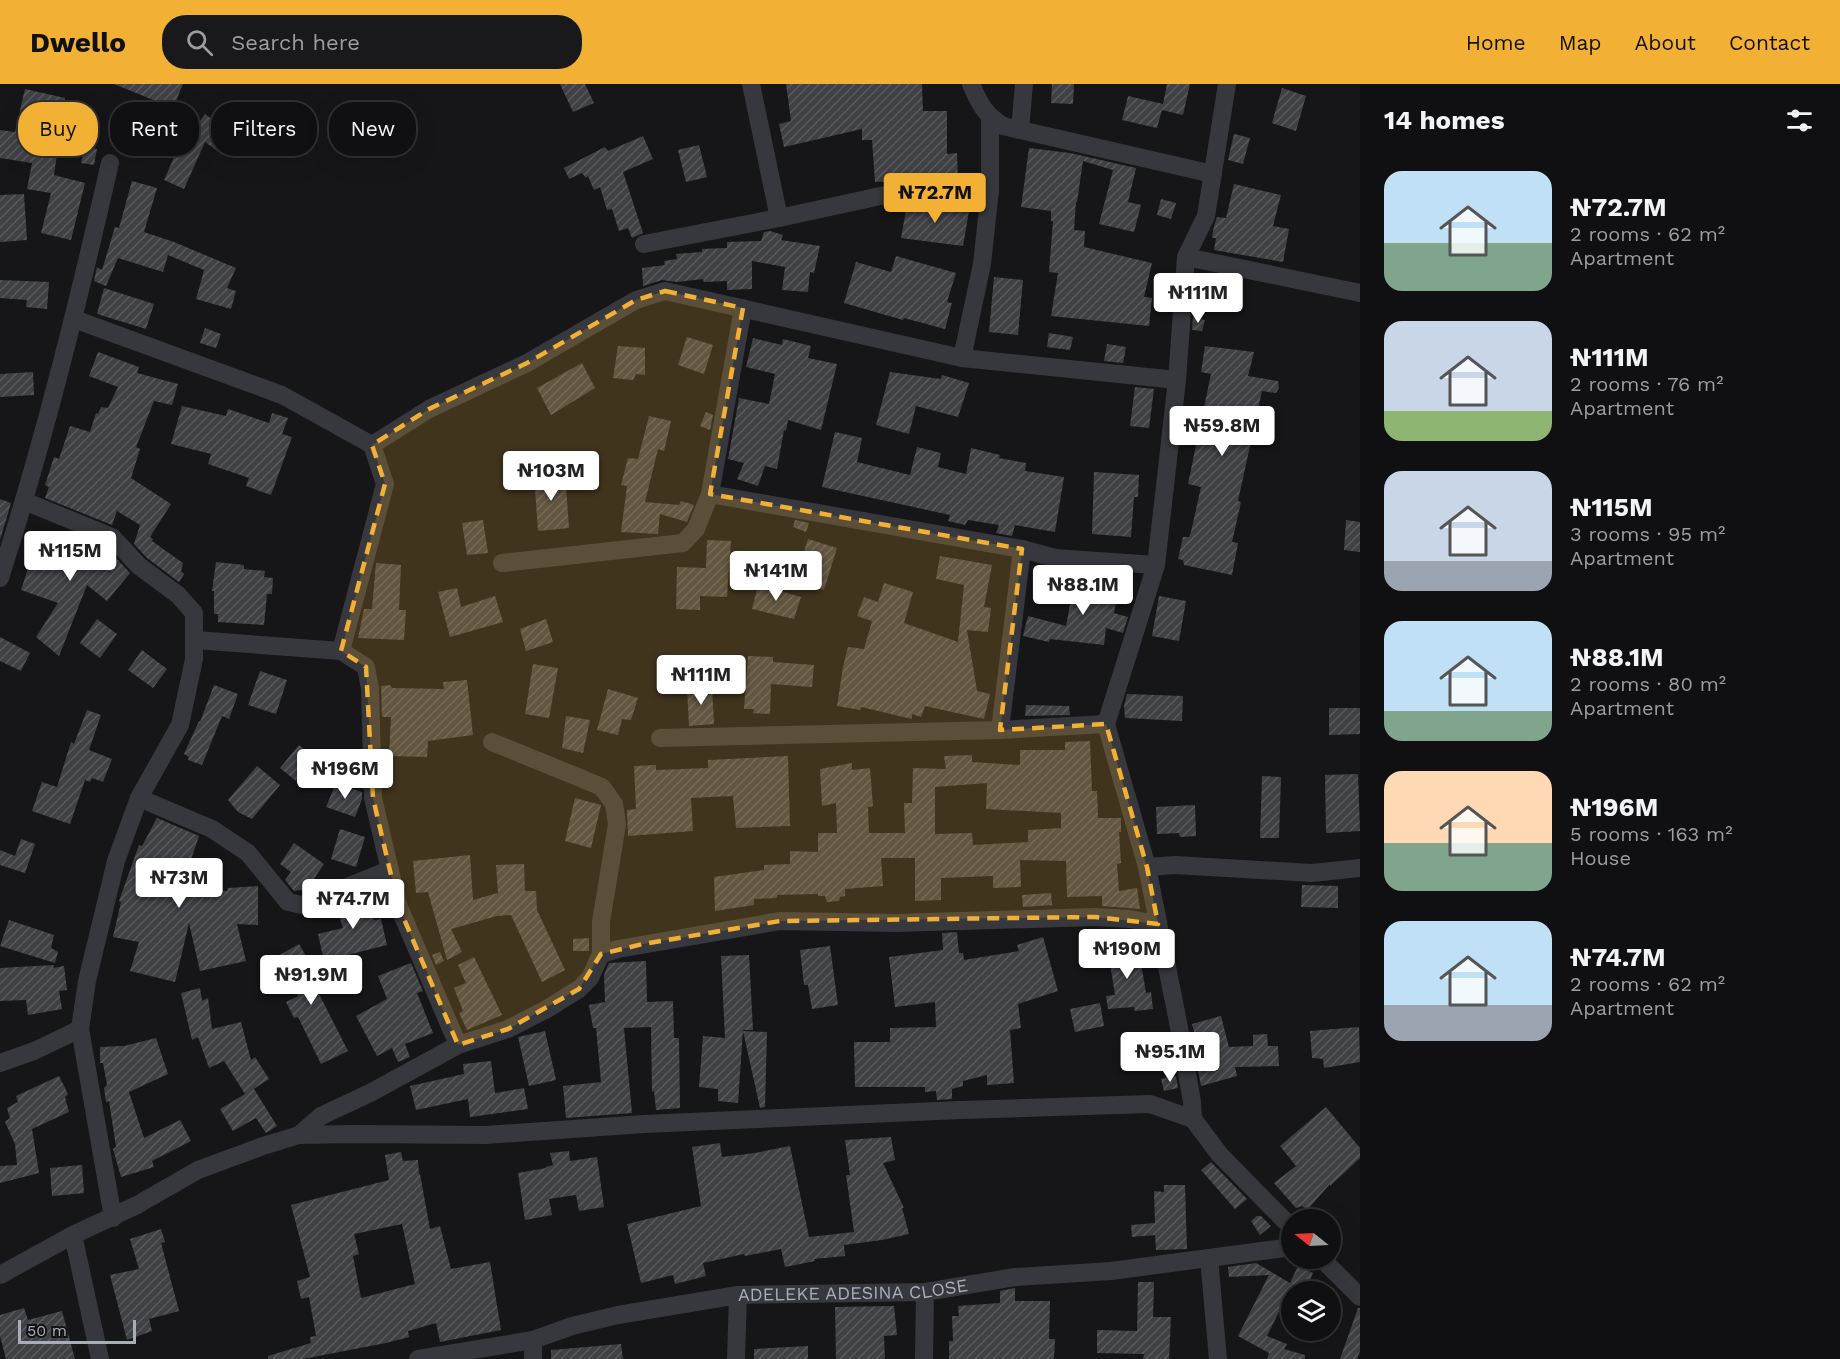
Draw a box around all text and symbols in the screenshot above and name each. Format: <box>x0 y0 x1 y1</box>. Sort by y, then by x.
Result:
search box <box>162 15 582 69</box>
text: Dwello <box>30 26 126 59</box>
icon: search <box>183 26 216 59</box>
text: Search here <box>231 30 360 55</box>
text: Home <box>1466 30 1526 55</box>
text: Map <box>1559 30 1602 55</box>
text: About <box>1635 30 1696 55</box>
text: Contact <box>1729 30 1810 55</box>
chip: Buy <box>18 102 98 156</box>
chip: Rent <box>110 102 199 156</box>
chip: Filters <box>211 102 317 156</box>
chip: New <box>329 102 416 156</box>
icon: filters <box>1783 104 1816 137</box>
text: 14 homes <box>1384 105 1505 135</box>
pin: ₦72.7M <box>886 173 984 224</box>
text: ₦72.7M <box>898 180 972 204</box>
text: ₦72.7M <box>1570 192 1667 222</box>
icon: home <box>1432 195 1504 267</box>
text: 2 rooms · 62 m² <box>1570 222 1725 246</box>
text: Apartment <box>1570 246 1674 270</box>
pin: ₦111M <box>1156 273 1240 324</box>
text: ₦111M <box>1168 280 1228 304</box>
text: ₦111M <box>1570 342 1649 372</box>
icon: home <box>1432 345 1504 417</box>
text: 2 rooms · 76 m² <box>1570 372 1723 396</box>
text: Apartment <box>1570 396 1674 420</box>
pin: ₦59.8M <box>1173 406 1271 457</box>
text: ₦59.8M <box>1184 413 1260 437</box>
pin: ₦103M <box>509 451 593 502</box>
text: ₦103M <box>517 458 585 482</box>
text: ₦115M <box>1570 492 1653 522</box>
icon: home <box>1432 495 1504 567</box>
text: 3 rooms · 95 m² <box>1570 522 1725 546</box>
pin: ₦115M <box>28 531 112 582</box>
text: ₦115M <box>38 538 102 562</box>
text: Apartment <box>1570 546 1674 570</box>
pin: ₦141M <box>734 551 818 602</box>
text: ₦141M <box>744 558 808 582</box>
pin: ₦88.1M <box>1034 565 1132 616</box>
text: ₦88.1M <box>1047 572 1119 596</box>
text: ₦88.1M <box>1570 642 1664 672</box>
icon: home <box>1432 645 1504 717</box>
pin: ₦111M <box>659 655 743 706</box>
text: ₦111M <box>671 662 731 686</box>
text: 2 rooms · 80 m² <box>1570 672 1726 696</box>
text: Apartment <box>1570 696 1674 720</box>
pin: ₦196M <box>303 749 387 800</box>
text: ₦196M <box>311 756 379 780</box>
text: ₦196M <box>1570 792 1658 822</box>
icon: home <box>1432 795 1504 867</box>
text: 5 rooms · 163 m² <box>1570 822 1732 846</box>
text: House <box>1570 846 1631 870</box>
pin: ₦73M <box>143 858 215 909</box>
text: ₦73M <box>150 865 208 889</box>
pin: ₦74.7M <box>304 879 402 930</box>
text: ₦74.7M <box>316 886 390 910</box>
pin: ₦190M <box>1085 929 1169 980</box>
text: ₦190M <box>1093 936 1161 960</box>
text: ₦74.7M <box>1570 942 1666 972</box>
icon: home <box>1432 945 1504 1017</box>
pin: ₦91.9M <box>262 955 360 1006</box>
text: ₦91.9M <box>274 962 348 986</box>
text: 2 rooms · 62 m² <box>1570 972 1725 996</box>
text: Apartment <box>1570 996 1674 1020</box>
pin: ₦95.1M <box>1121 1032 1219 1083</box>
text: ₦95.1M <box>1135 1039 1205 1063</box>
north arrow <box>1281 1209 1341 1269</box>
map controls <box>1281 1209 1341 1341</box>
street label: ADELEKE ADESINA CLOSE <box>738 1274 969 1305</box>
button: layers <box>1281 1281 1341 1341</box>
scale bar <box>18 1317 136 1344</box>
text: 50 m <box>27 1321 67 1340</box>

